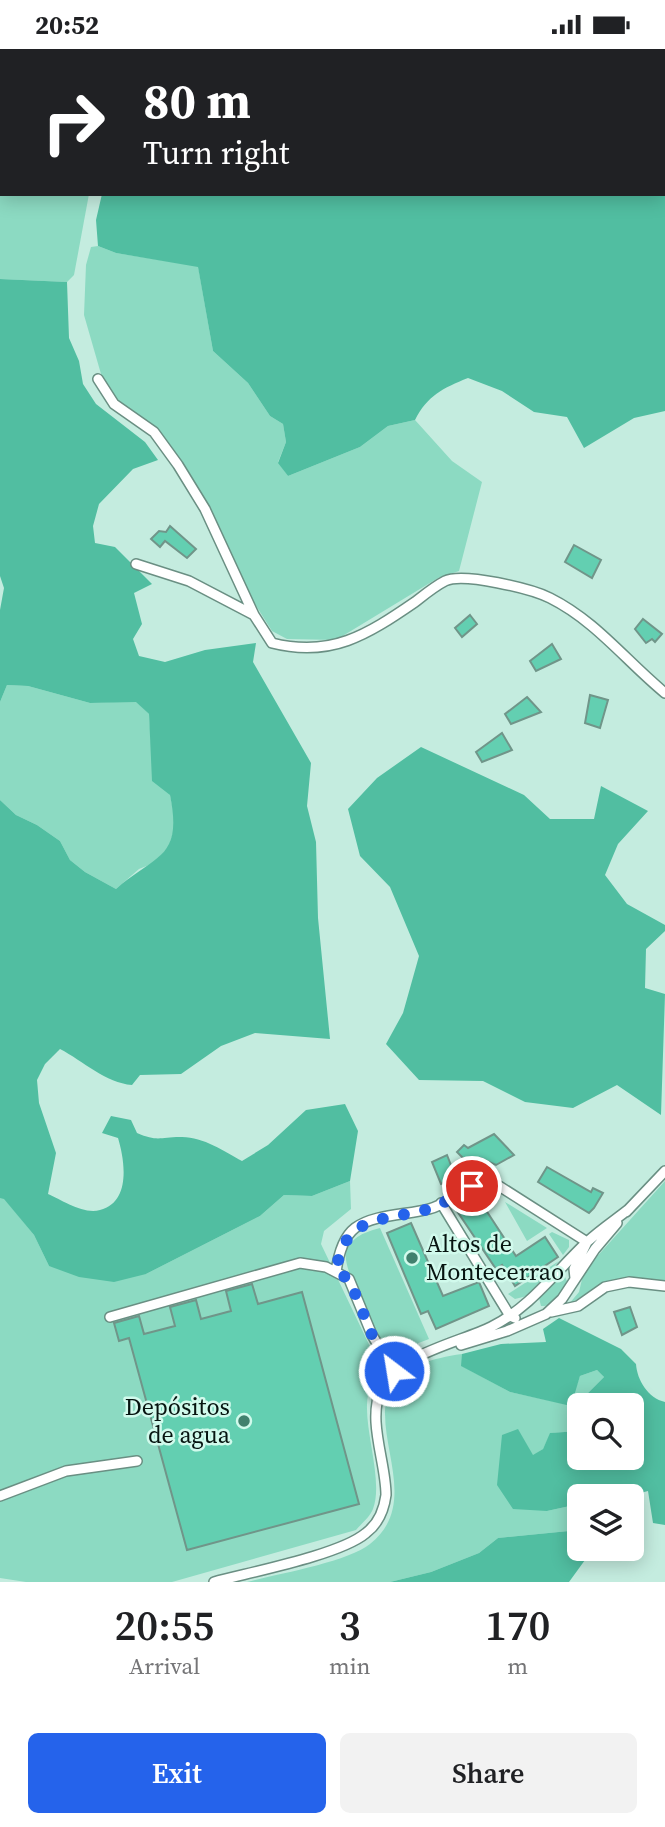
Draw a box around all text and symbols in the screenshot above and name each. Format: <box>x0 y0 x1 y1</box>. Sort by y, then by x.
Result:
text: 20:52 <box>35 7 99 43</box>
text: 80 m <box>143 67 251 134</box>
icon: right <box>28 77 119 168</box>
text: Turn right <box>143 131 289 175</box>
pin <box>442 1156 502 1216</box>
icon: arrive <box>453 1167 491 1205</box>
place label: Altos de Montecerrao <box>426 1227 564 1288</box>
marker: Altos de Montecerrao <box>404 1250 420 1266</box>
position arrow <box>357 1334 431 1408</box>
place label: Depósitos de agua <box>125 1390 231 1451</box>
map controls <box>567 1393 644 1561</box>
button: search <box>567 1393 644 1470</box>
marker: Depósitos de agua <box>236 1413 252 1429</box>
button: layers <box>567 1484 644 1561</box>
text: 20:55 <box>114 1596 214 1654</box>
text: 3 <box>339 1596 361 1654</box>
text: 170 <box>485 1596 550 1654</box>
text: Arrival <box>129 1650 200 1682</box>
text: min <box>329 1650 370 1682</box>
text: m <box>507 1650 528 1682</box>
button: Exit <box>28 1733 326 1813</box>
button: Share <box>340 1733 637 1813</box>

